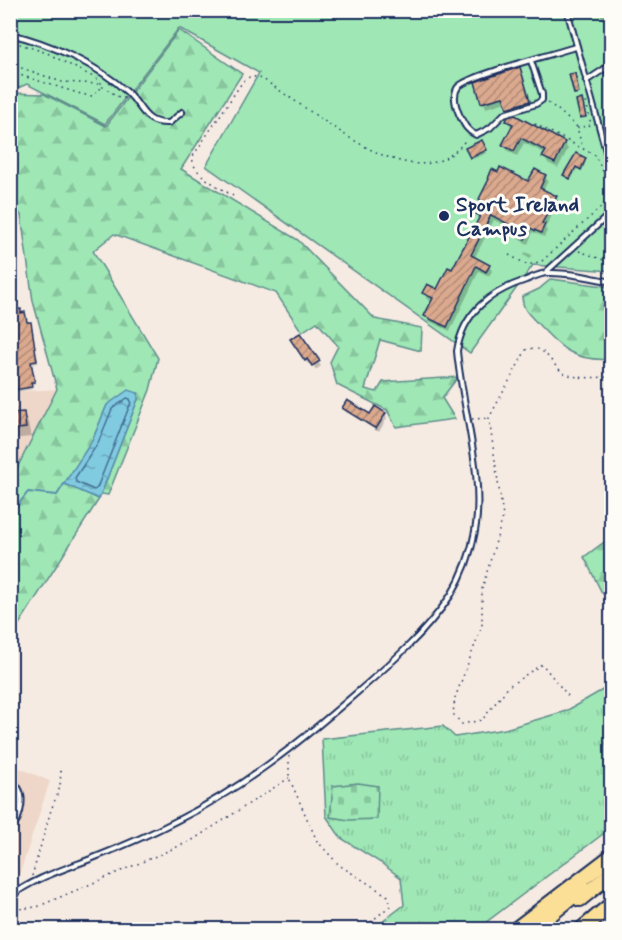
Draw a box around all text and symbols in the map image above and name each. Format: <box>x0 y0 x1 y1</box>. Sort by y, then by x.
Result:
place label: Sport Ireland Campus <box>456 191 579 243</box>
marker: Sport Ireland Campus <box>437 209 451 223</box>

